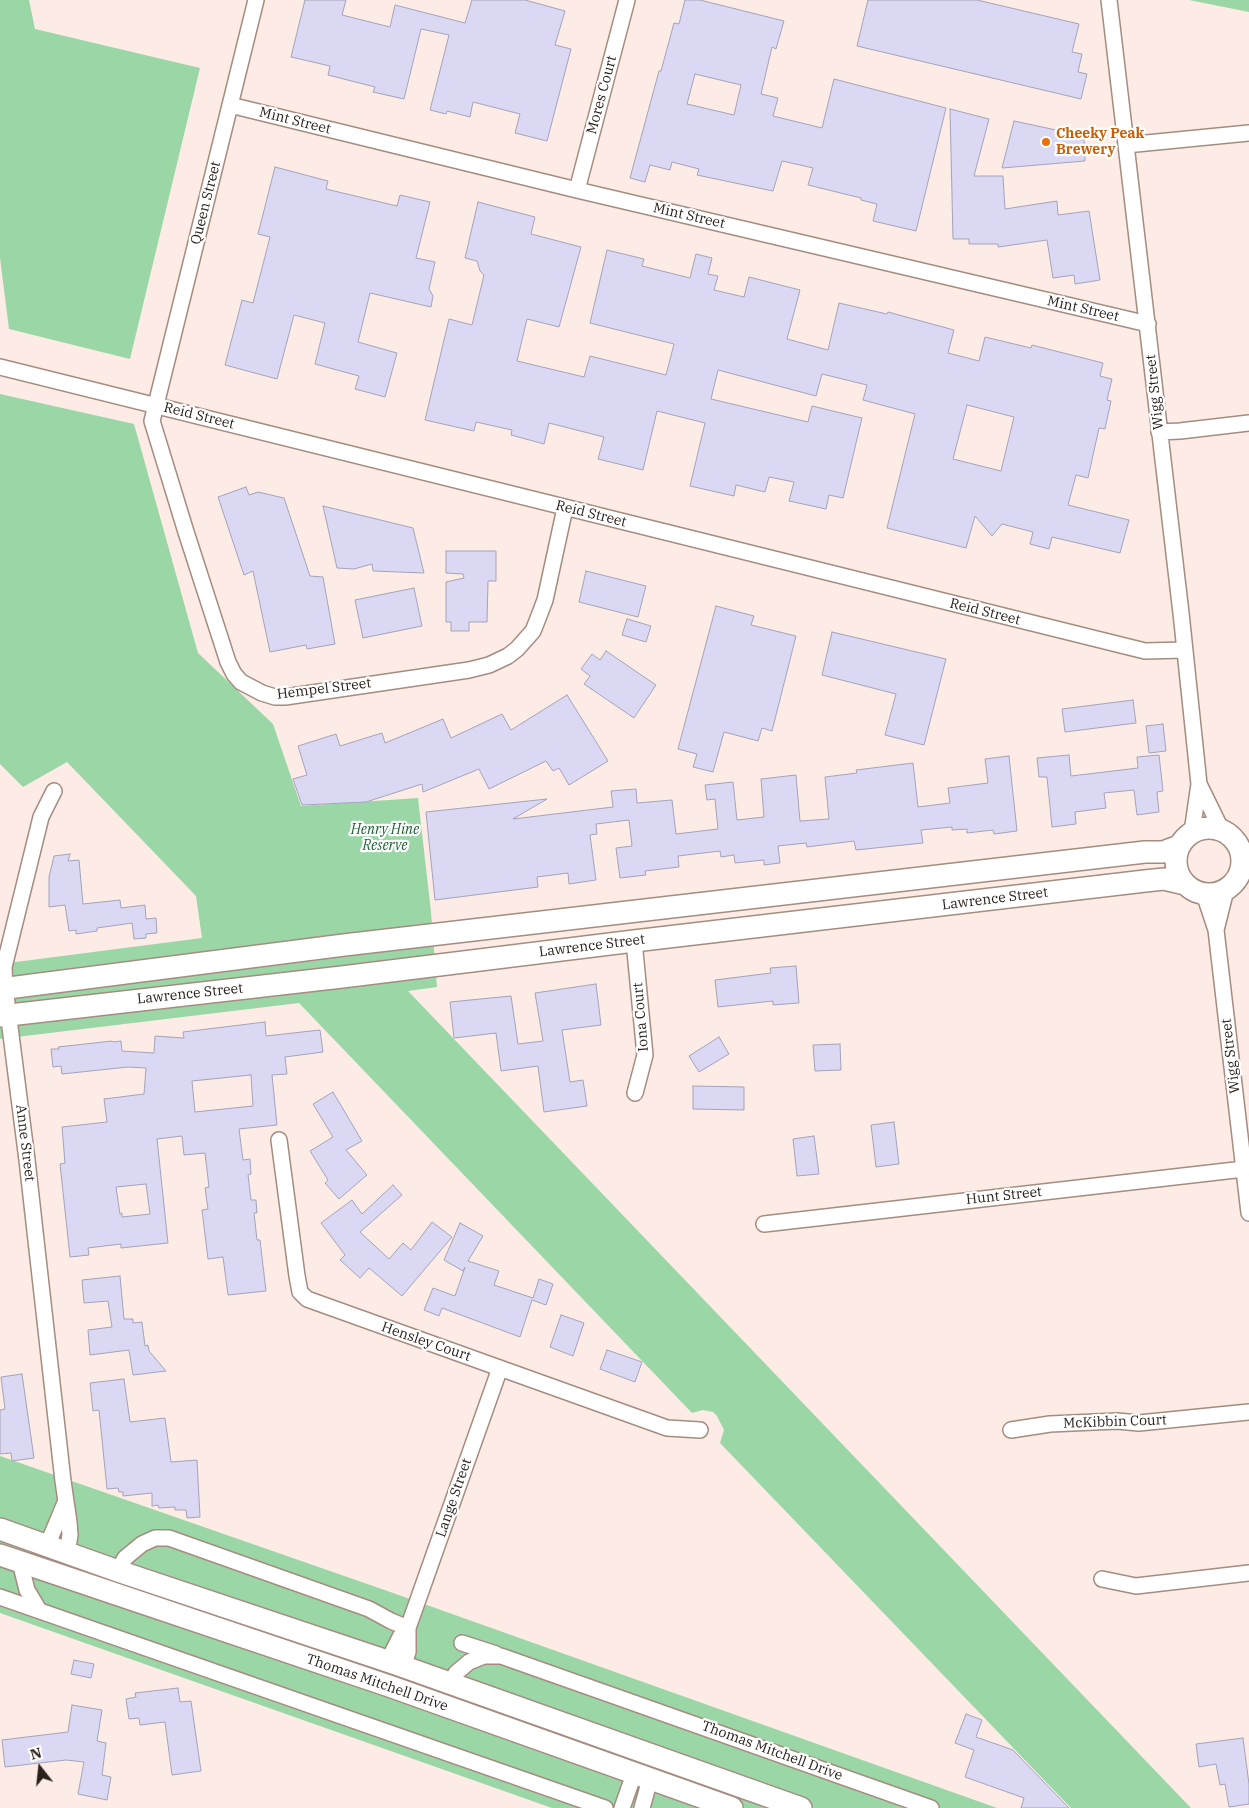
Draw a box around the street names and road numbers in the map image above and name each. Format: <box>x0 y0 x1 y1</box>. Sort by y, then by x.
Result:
street label: Mores Court <box>583 54 621 136</box>
street label: Mint Street <box>258 104 332 138</box>
street label: Queen Street <box>188 160 224 246</box>
street label: Mint Street <box>652 200 726 232</box>
street label: Mint Street <box>1046 293 1120 325</box>
street label: Wigg Street <box>1143 354 1167 430</box>
street label: Reid Street <box>162 399 236 433</box>
street label: Reid Street <box>554 497 628 531</box>
street label: Reid Street <box>948 595 1022 629</box>
street label: Hempel Street <box>276 675 372 703</box>
street label: Lawrence Street <box>941 884 1049 914</box>
street label: Lawrence Street <box>538 931 646 961</box>
street label: Lawrence Street <box>136 980 244 1008</box>
street label: Iona Court <box>630 982 652 1052</box>
street label: Wigg Street <box>1218 1017 1244 1095</box>
street label: Anne Street <box>12 1103 38 1183</box>
street label: Hunt Street <box>965 1184 1043 1208</box>
street label: Hensley Court <box>379 1319 473 1365</box>
street label: McKibbin Court <box>1063 1412 1167 1432</box>
street label: Lange Street <box>433 1456 475 1540</box>
street label: Thomas Mitchell Drive <box>304 1651 450 1715</box>
street label: Thomas Mitchell Drive <box>699 1718 845 1784</box>

